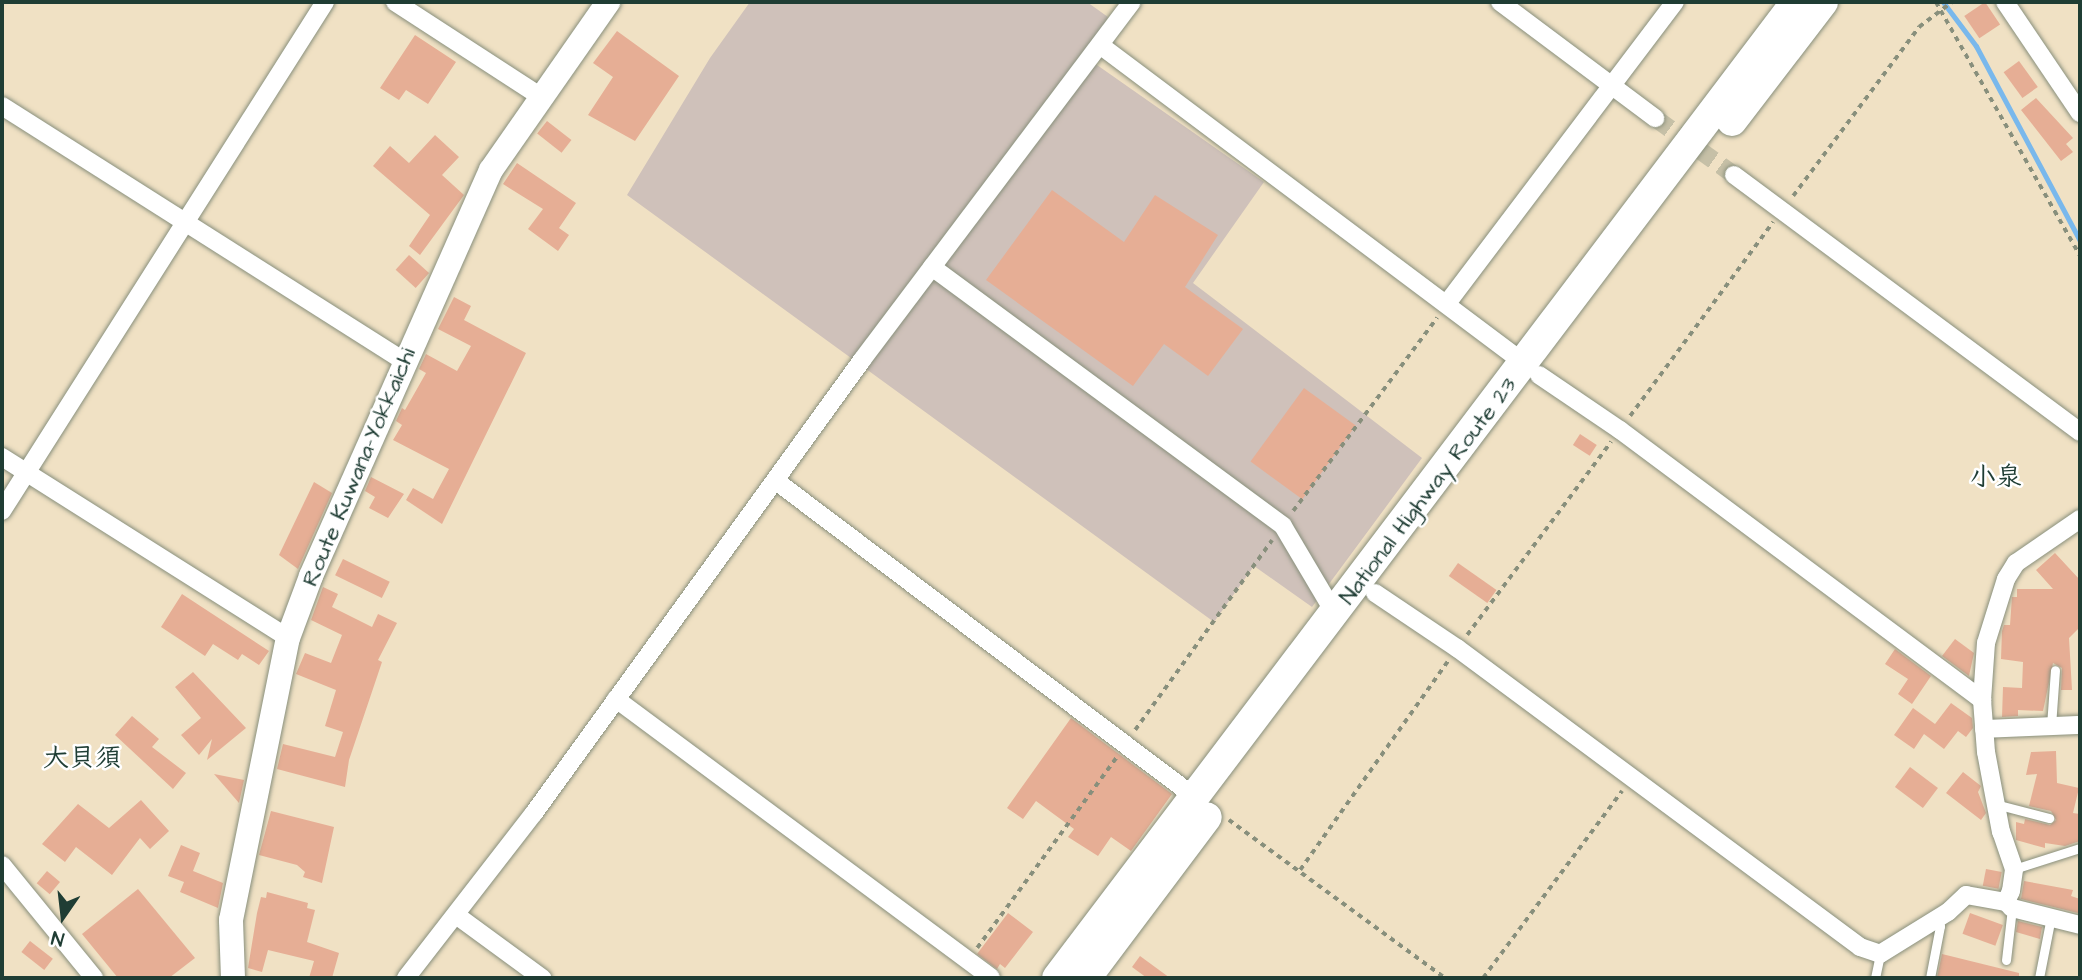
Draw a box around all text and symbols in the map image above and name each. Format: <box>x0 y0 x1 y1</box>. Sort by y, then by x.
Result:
street label: Route Kuwana-Yokkaichi <box>296 344 422 590</box>
street label: National Highway Route 23 <box>1333 372 1523 610</box>
district label: 小泉 <box>1970 462 2022 494</box>
district label: 大貝須 <box>43 743 121 775</box>
north arrow <box>28 882 98 952</box>
text: N <box>49 923 67 952</box>

